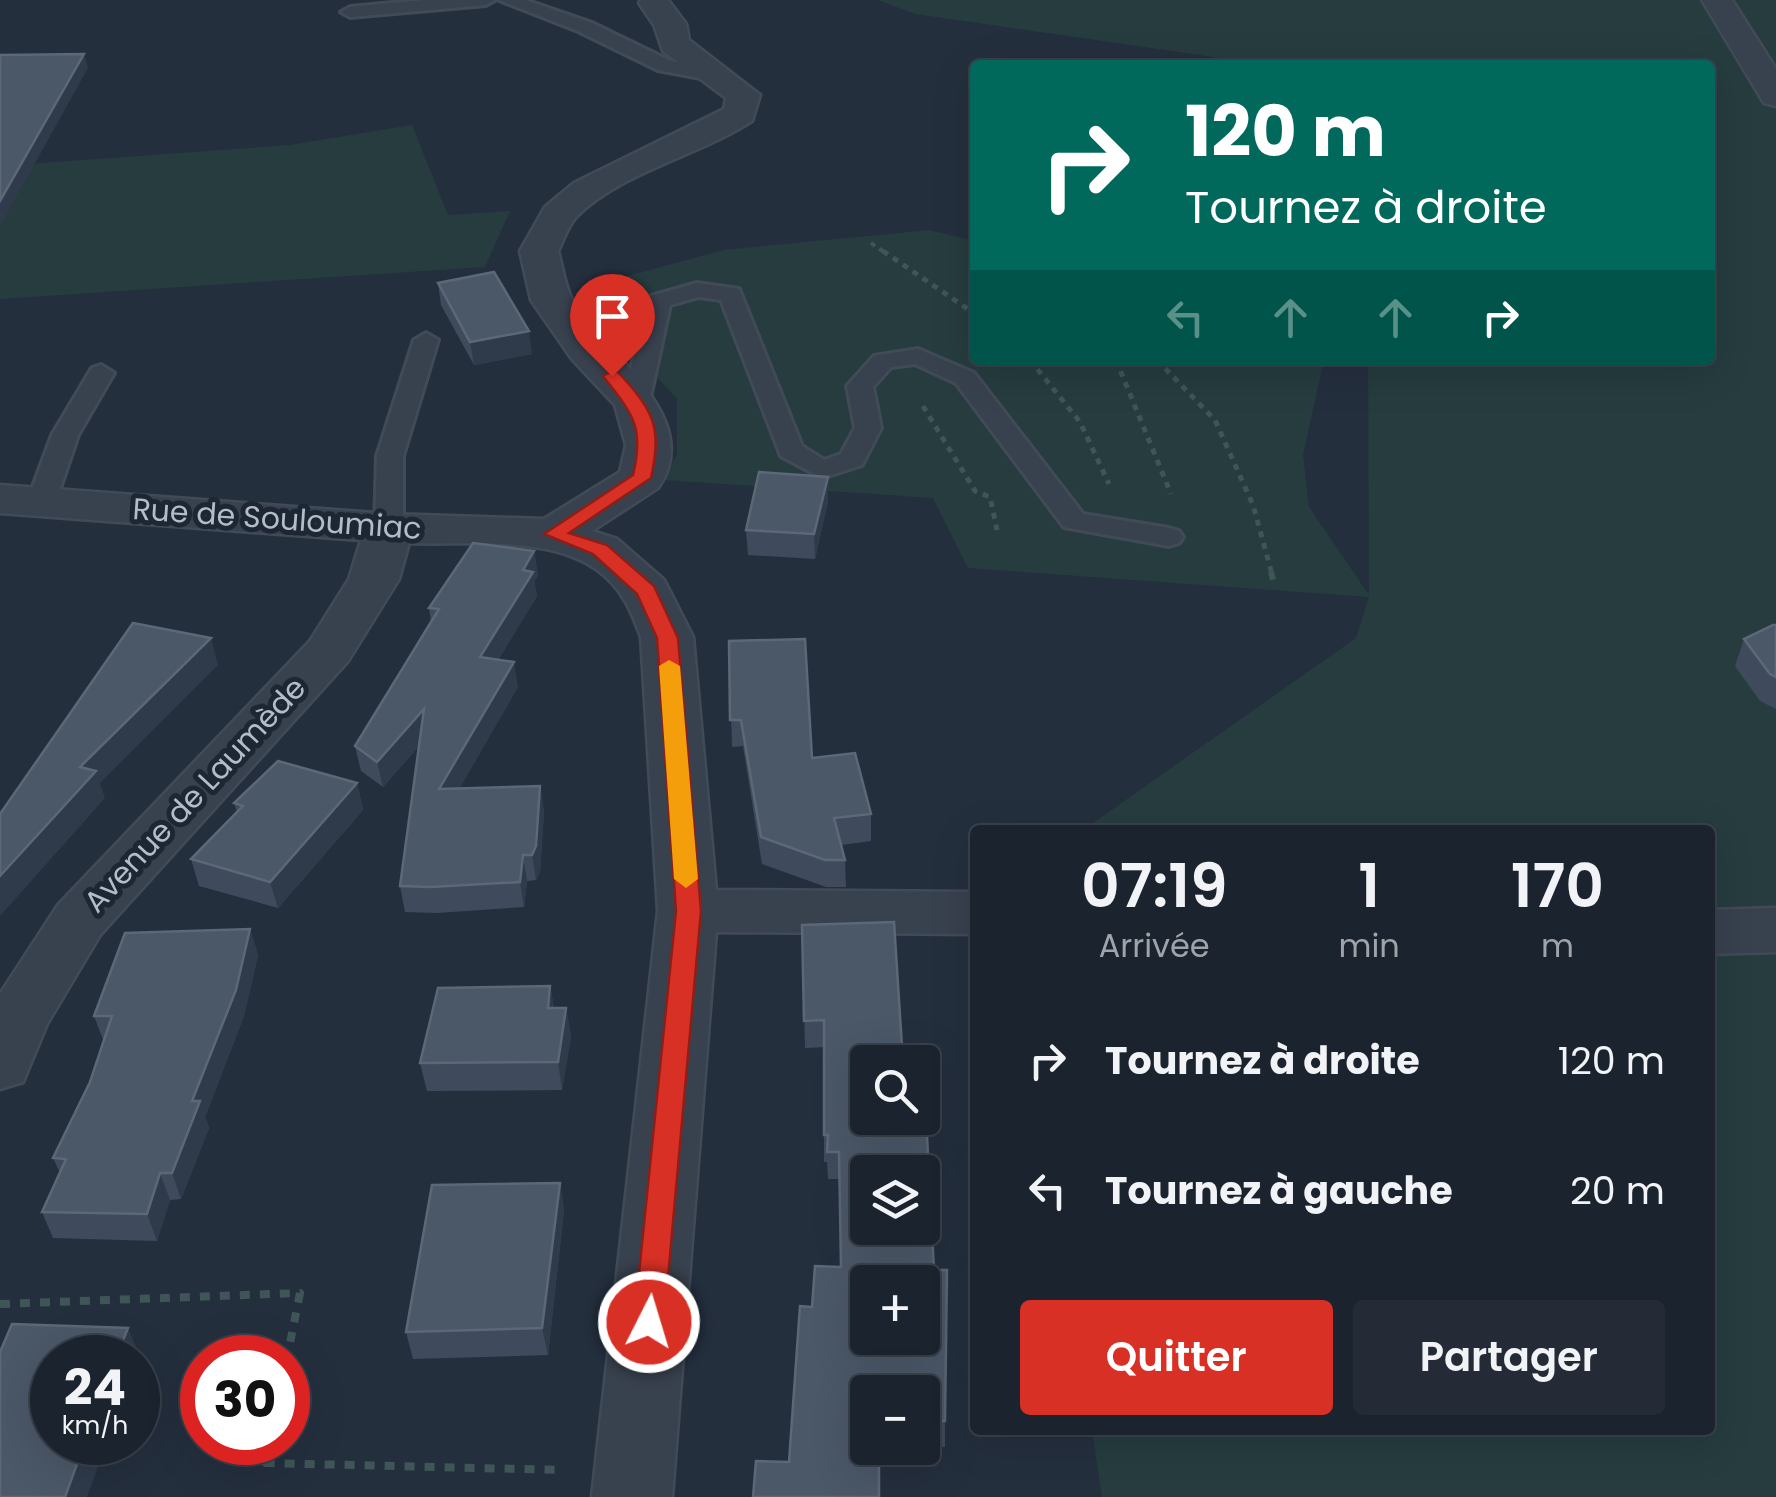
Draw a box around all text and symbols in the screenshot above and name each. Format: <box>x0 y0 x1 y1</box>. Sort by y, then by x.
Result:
text: 120 m <box>1185 82 1386 181</box>
icon: right <box>1020 100 1150 230</box>
text: Tournez à droite <box>1185 176 1547 239</box>
pin <box>570 274 655 377</box>
icon: arrive <box>585 289 640 344</box>
icon: left <box>1158 290 1213 345</box>
icon: ahead <box>1263 290 1318 345</box>
icon: ahead <box>1368 290 1423 345</box>
icon: right <box>1473 290 1528 345</box>
street label: Rue de Souloumiac <box>131 487 423 550</box>
street label: Avenue de Laumède <box>74 667 316 922</box>
text: 07:19 <box>1081 844 1228 928</box>
text: 1 <box>1358 844 1380 928</box>
text: 170 <box>1511 844 1604 928</box>
text: Arrivée <box>1099 923 1210 968</box>
text: min <box>1338 923 1400 968</box>
text: m <box>1541 923 1574 968</box>
icon: right <box>1020 1033 1075 1088</box>
text: Tournez à droite <box>1105 1034 1420 1087</box>
text: 120 m <box>1558 1034 1665 1087</box>
map controls <box>850 1045 940 1465</box>
button: search <box>850 1045 940 1135</box>
button: layers <box>850 1155 940 1245</box>
icon: left <box>1020 1163 1075 1218</box>
text: Tournez à gauche <box>1105 1164 1453 1217</box>
text: 20 m <box>1570 1164 1665 1217</box>
button: + <box>850 1265 940 1355</box>
position arrow <box>597 1270 701 1374</box>
button: Quitter <box>1020 1300 1333 1415</box>
button: Partager <box>1353 1300 1665 1415</box>
speed limit sign: 30 <box>180 1335 310 1465</box>
text: 24 <box>64 1352 126 1423</box>
button: − <box>850 1375 940 1465</box>
text: km/h <box>62 1408 128 1443</box>

